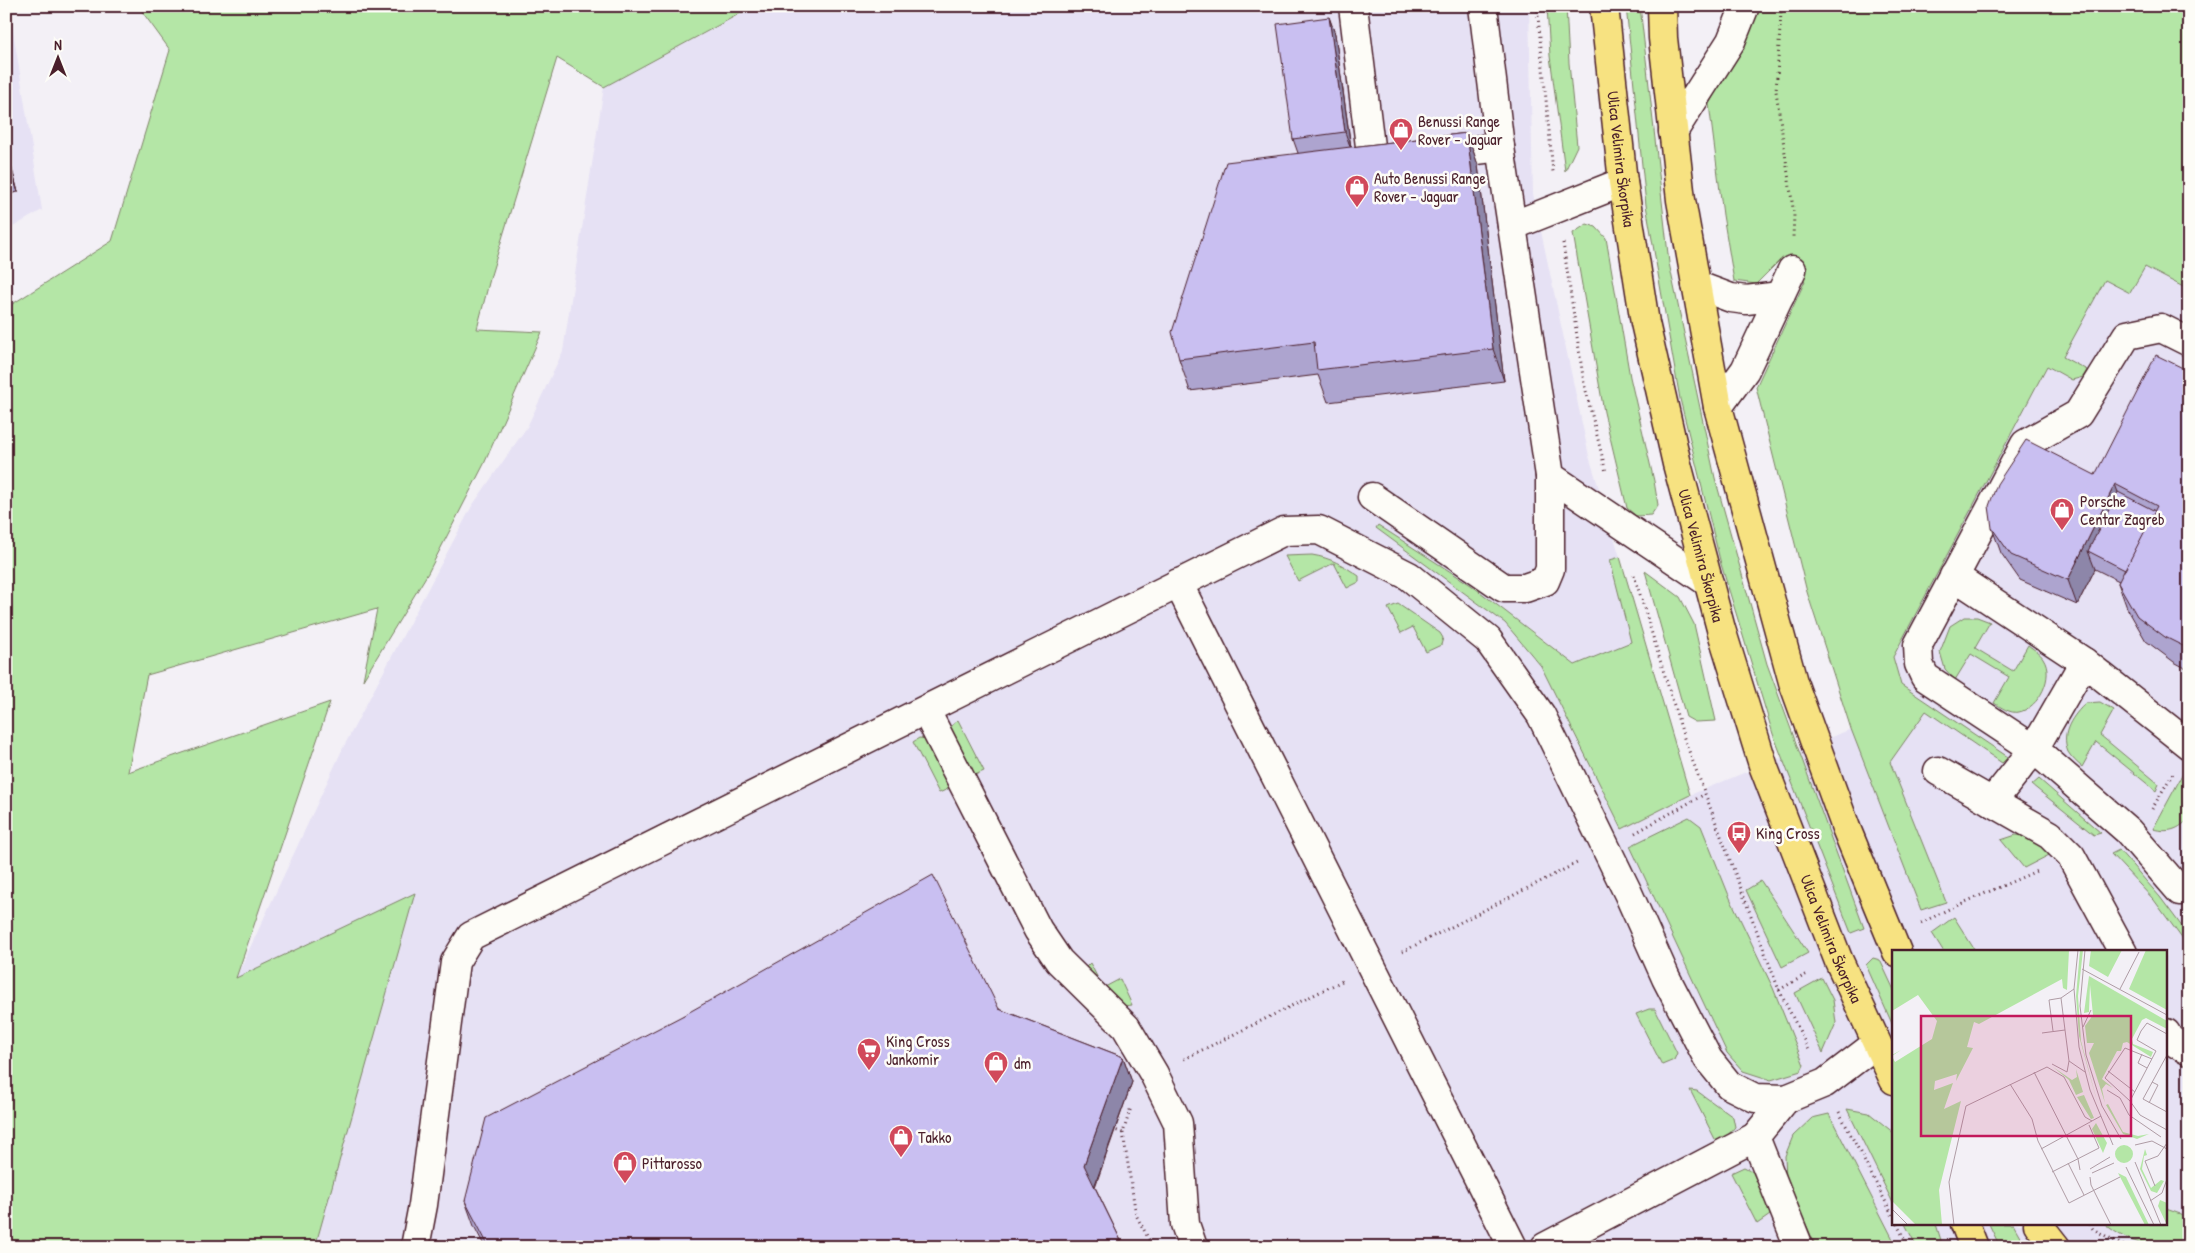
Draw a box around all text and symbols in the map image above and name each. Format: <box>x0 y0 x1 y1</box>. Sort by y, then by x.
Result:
north arrow <box>32 32 82 82</box>
text: N <box>54 35 62 54</box>
street label: Ulica Velimira Škorpika <box>1602 90 1641 228</box>
place label: Benussi Range Rover - Jaguar <box>1418 110 1503 150</box>
shop icon: Benussi Range Rover - Jaguar <box>1388 117 1414 151</box>
place label: Auto Benussi Range Rover - Jaguar <box>1374 167 1486 207</box>
shop icon: Auto Benussi Range Rover - Jaguar <box>1344 174 1370 208</box>
street label: Ulica Velimira Škorpika <box>1673 487 1730 624</box>
place label: Porsche Centar Zagreb <box>2080 490 2165 530</box>
shop icon: Porsche Centar Zagreb <box>2049 497 2075 531</box>
bus stop icon: King Cross <box>1726 820 1752 854</box>
place label: King Cross <box>1756 822 1820 844</box>
street label: Ulica Velimira Škorpika <box>1795 871 1868 1006</box>
inset map <box>1892 950 2168 1226</box>
place label: King Cross Jankomir <box>886 1030 950 1070</box>
supermarket icon: King Cross Jankomir <box>856 1037 882 1071</box>
shop icon: dm <box>983 1050 1009 1084</box>
place label: dm <box>1014 1052 1031 1074</box>
shop icon: Takko <box>888 1124 914 1158</box>
place label: Takko <box>918 1126 952 1148</box>
shop icon: Pittarosso <box>612 1150 638 1184</box>
place label: Pittarosso <box>642 1152 702 1174</box>

